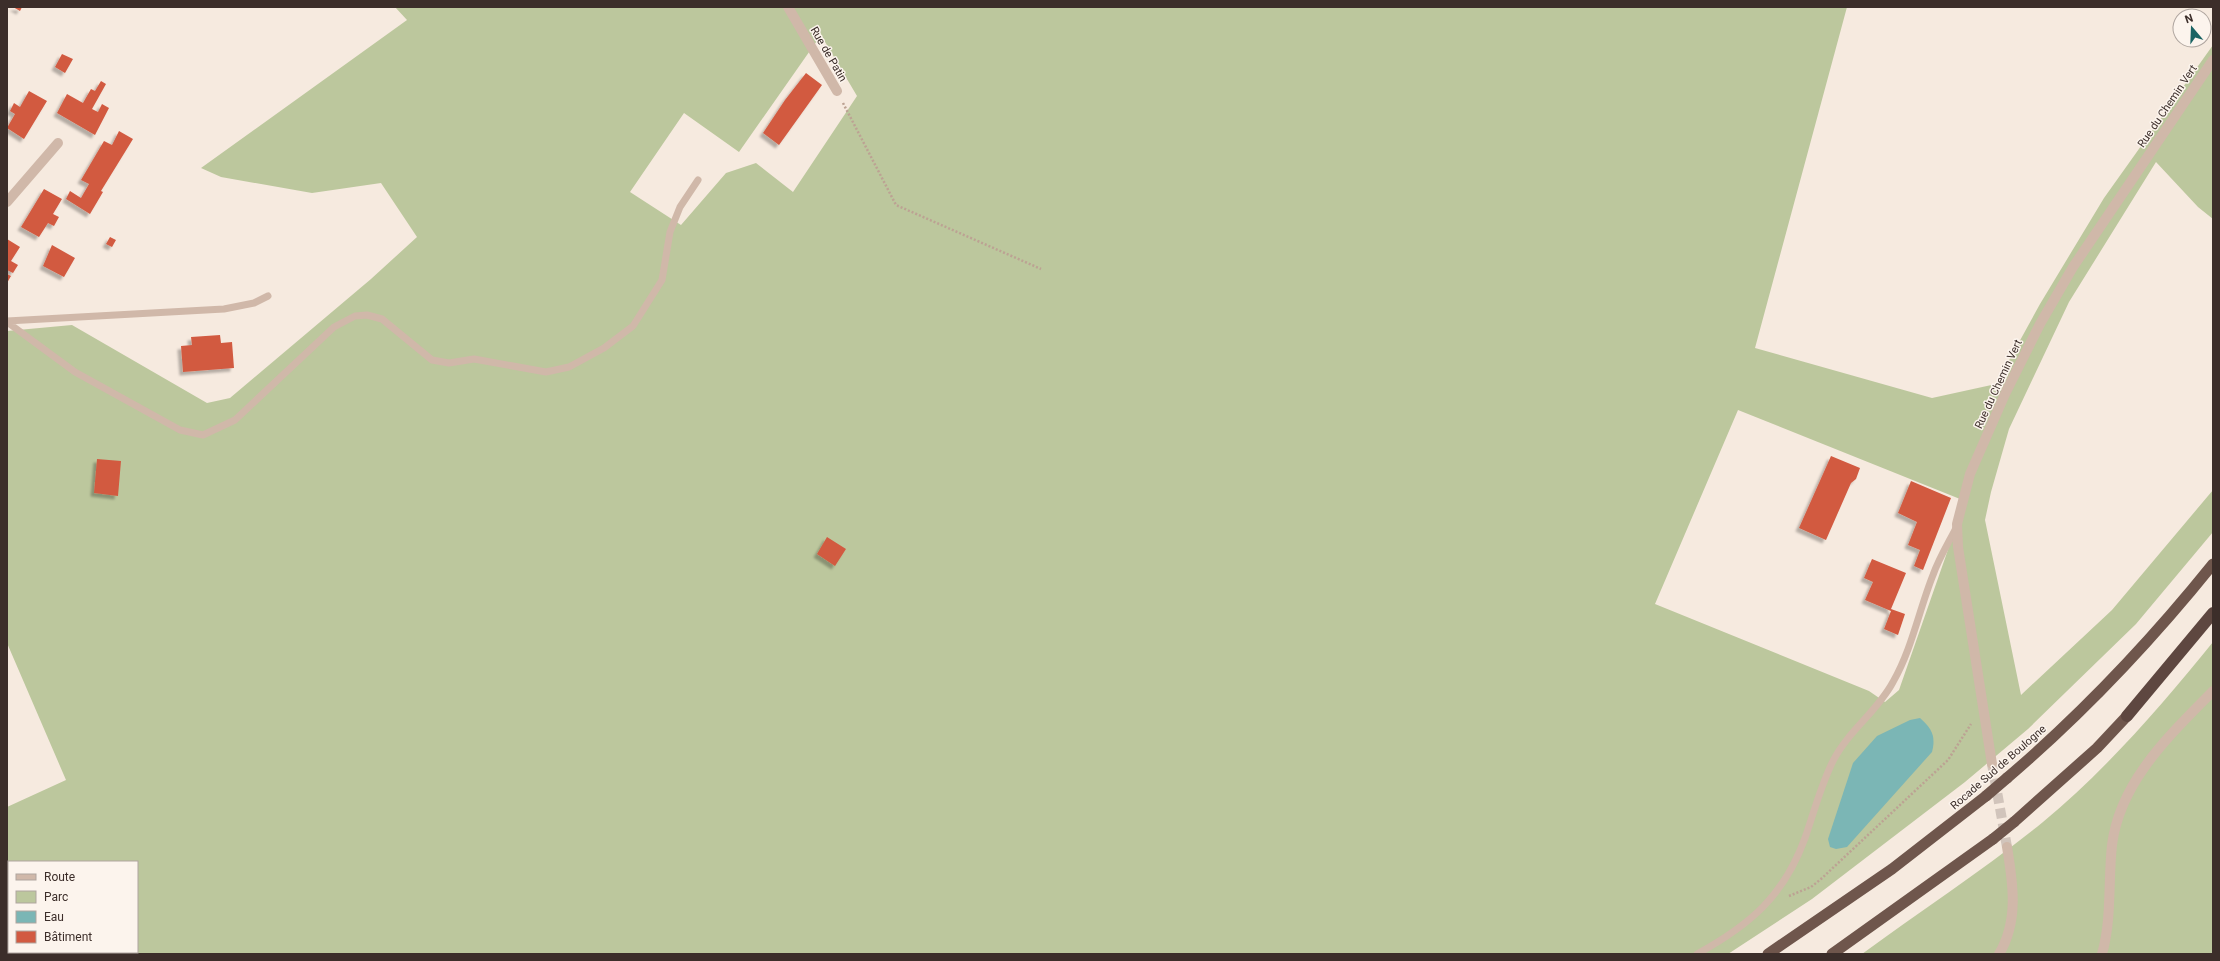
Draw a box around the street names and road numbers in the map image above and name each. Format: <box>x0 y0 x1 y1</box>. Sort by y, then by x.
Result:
street label: Rue de Patin <box>808 24 850 84</box>
street label: Rue du Chemin Vert <box>2135 62 2200 150</box>
street label: Rue du Chemin Vert <box>1972 337 2025 431</box>
street label: Rocade Sud de Boulogne <box>1948 722 2049 812</box>

